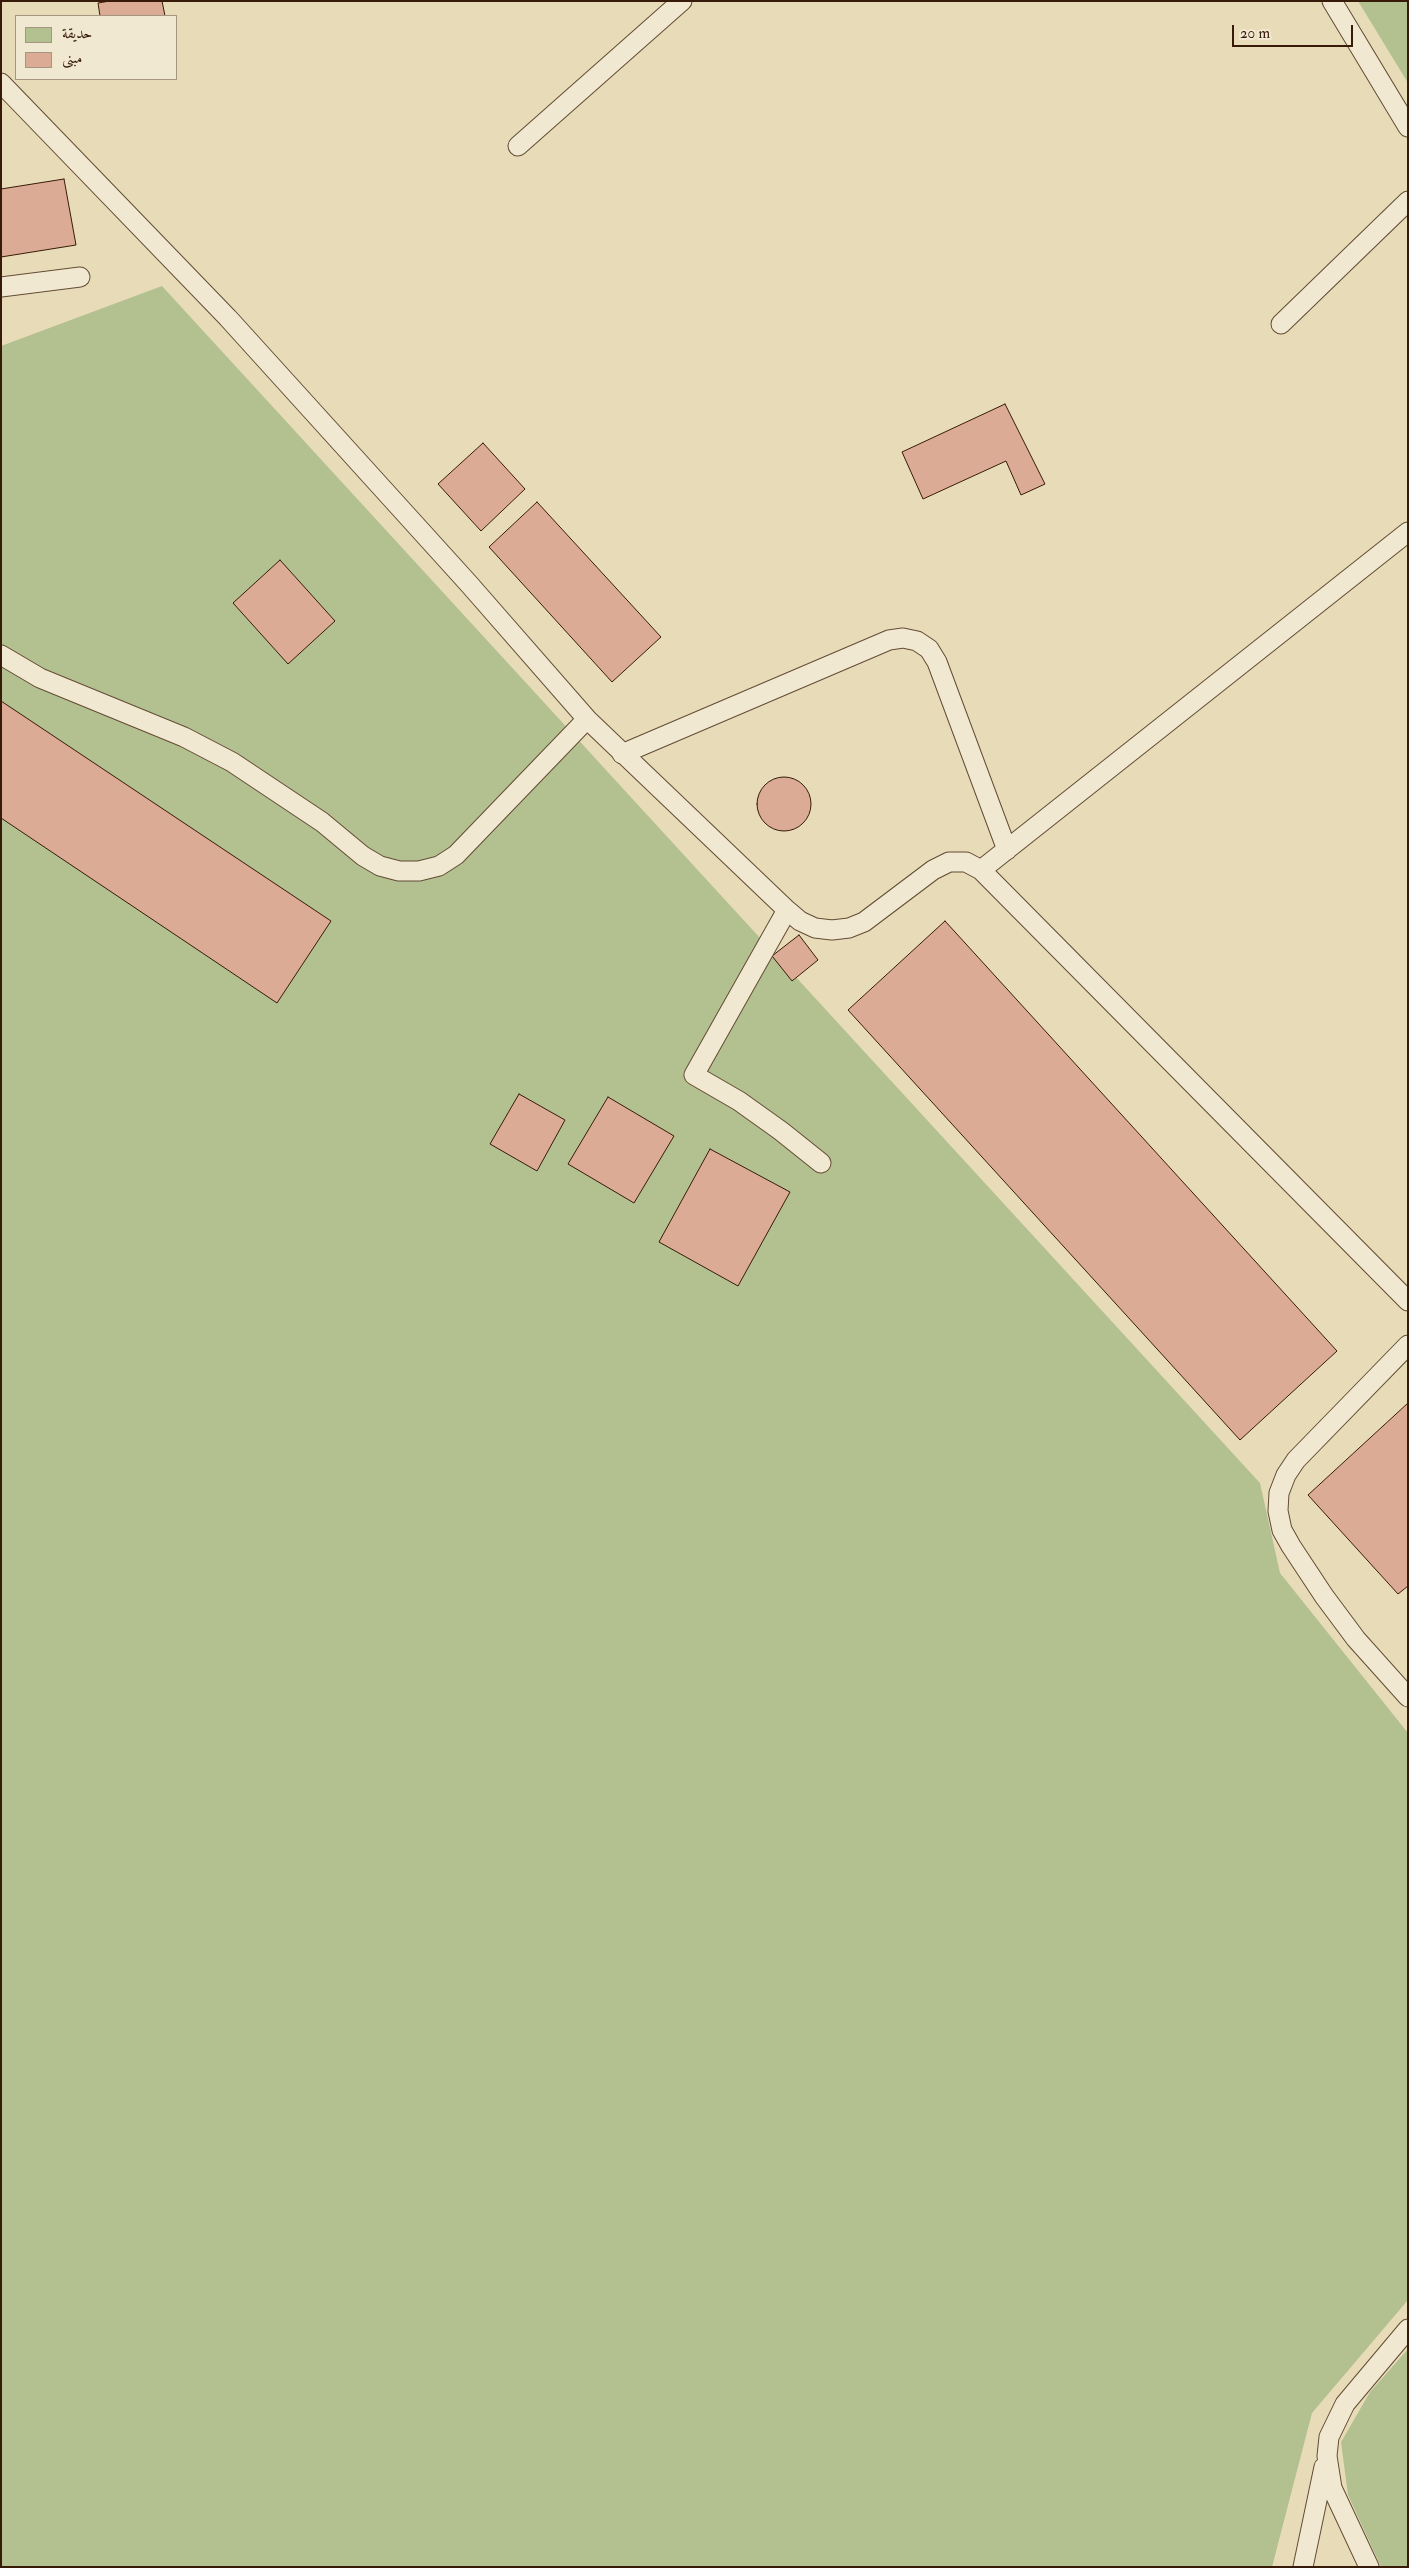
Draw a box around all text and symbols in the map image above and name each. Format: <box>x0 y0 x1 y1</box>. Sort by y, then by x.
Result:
legend <box>15 15 178 80</box>
scale bar <box>1234 15 1355 47</box>
text: حديقة <box>62 24 92 43</box>
text: 20 m <box>1240 24 1270 43</box>
text: مبنى <box>62 49 82 68</box>

